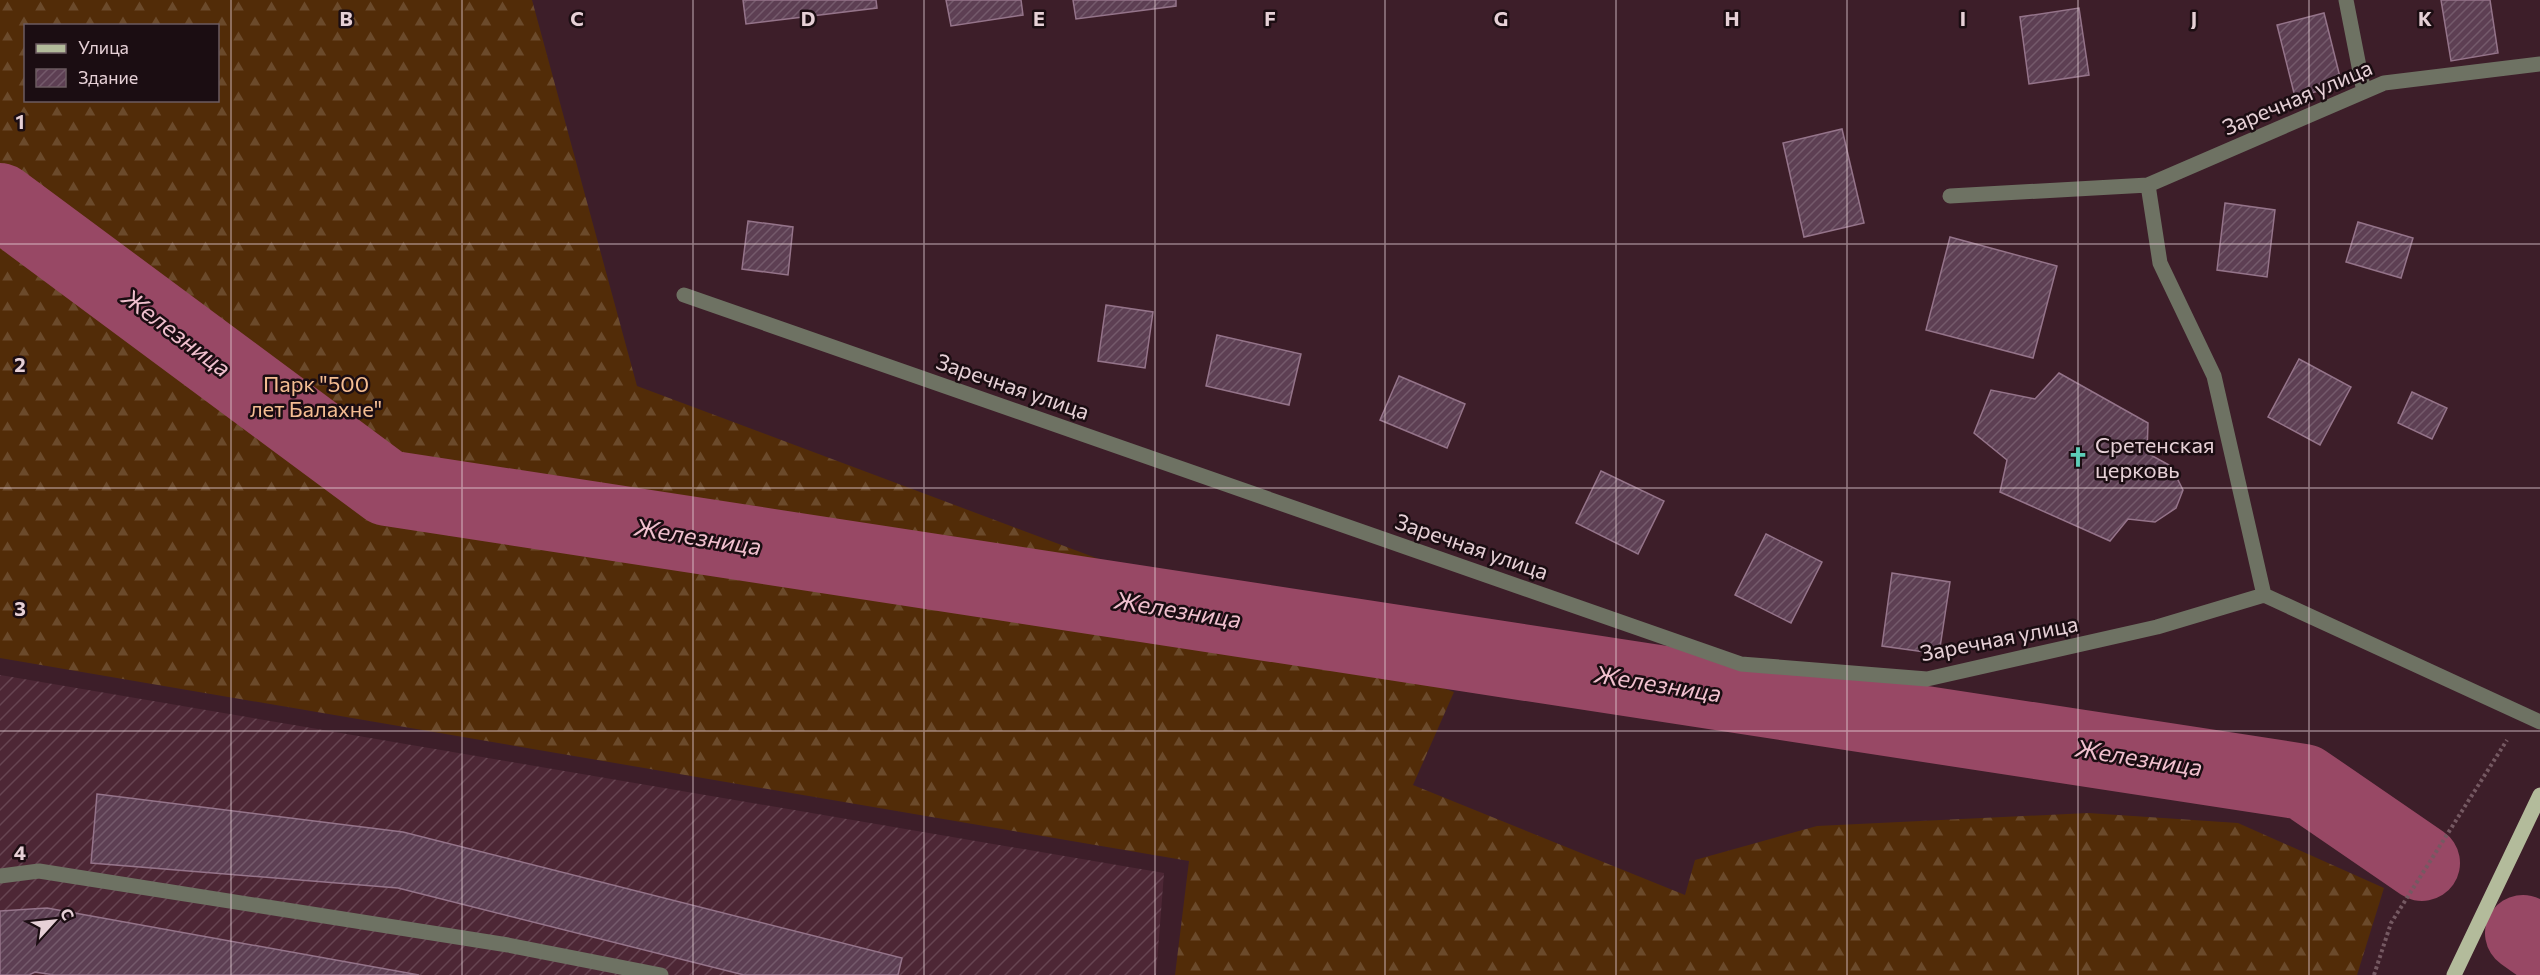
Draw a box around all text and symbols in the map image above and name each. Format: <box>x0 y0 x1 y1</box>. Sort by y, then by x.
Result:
text: B <box>339 6 353 30</box>
text: C <box>570 6 584 30</box>
text: D <box>801 6 815 30</box>
text: E <box>1033 6 1045 30</box>
text: F <box>1264 6 1276 30</box>
text: G <box>1494 6 1508 30</box>
text: H <box>1725 6 1740 30</box>
text: I <box>1960 6 1966 30</box>
text: J <box>2191 6 2197 30</box>
text: K <box>2418 6 2432 30</box>
legend <box>24 24 219 102</box>
text: Улица <box>78 36 129 58</box>
street label: Заречная улица <box>2218 53 2376 141</box>
text: Здание <box>78 66 138 88</box>
text: 1 <box>15 109 25 133</box>
water label: Железница <box>116 281 237 382</box>
street label: Заречная улица <box>933 347 1093 425</box>
text: 2 <box>14 352 26 376</box>
park label: Парк "500 лет Балахне" <box>250 370 382 422</box>
place label: Сретенская церковь <box>2095 431 2214 483</box>
church icon: Сретенская церковь <box>2066 445 2090 469</box>
street label: Заречная улица <box>1392 507 1552 585</box>
water label: Железница <box>631 511 764 560</box>
water label: Железница <box>1111 584 1244 633</box>
text: 3 <box>14 596 26 620</box>
street label: Заречная улица <box>1918 609 2080 667</box>
water label: Железница <box>1591 658 1724 707</box>
water label: Железница <box>2072 732 2205 781</box>
text: 4 <box>14 840 26 864</box>
north arrow <box>24 891 84 951</box>
text: С <box>57 905 79 923</box>

